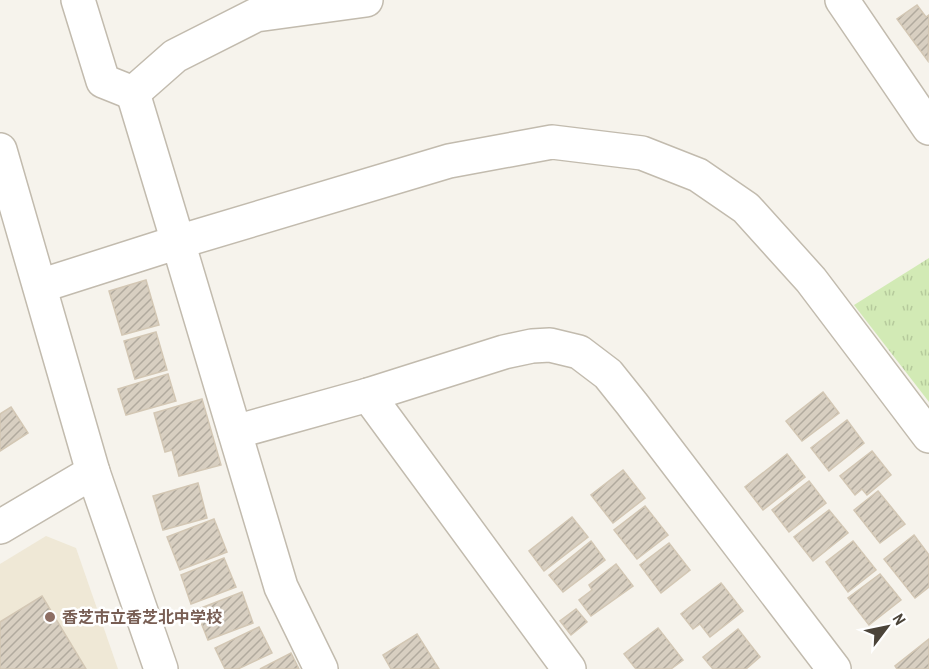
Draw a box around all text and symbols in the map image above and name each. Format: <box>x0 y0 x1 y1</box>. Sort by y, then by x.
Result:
north arrow <box>857 597 917 657</box>
place label: 香芝市立香芝北中学校 <box>62 606 222 628</box>
text: N <box>888 609 912 629</box>
marker: 香芝市立香芝北中学校 <box>43 610 57 624</box>

